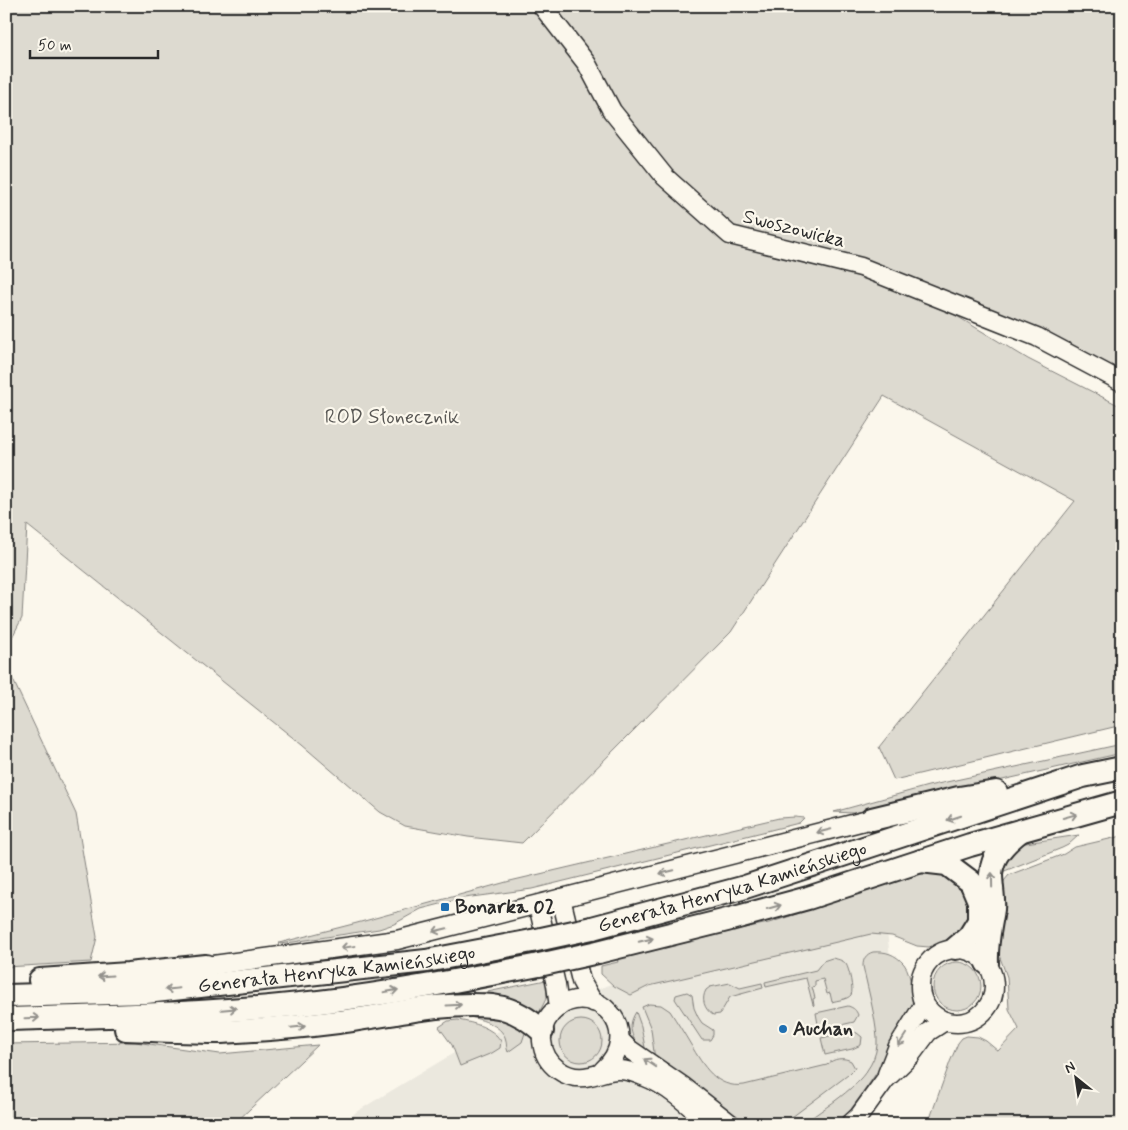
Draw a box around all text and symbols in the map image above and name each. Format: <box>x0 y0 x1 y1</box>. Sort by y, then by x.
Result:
scale bar <box>30 28 158 60</box>
text: 50 m <box>38 36 72 56</box>
street label: Swoszowicka <box>740 203 848 255</box>
park label: ROD Słonecznik <box>325 404 459 431</box>
one-way arrow <box>1062 811 1078 821</box>
one-way arrow <box>946 814 962 823</box>
one-way arrow <box>817 827 833 837</box>
street label: Generała Henryka Kamieńskiego <box>595 834 870 939</box>
one-way arrow <box>659 867 675 877</box>
one-way arrow <box>987 872 997 888</box>
place label: Bonarka 02 <box>455 894 555 921</box>
marker: Bonarka 02 <box>439 901 451 913</box>
one-way arrow <box>766 902 782 912</box>
one-way arrow <box>432 926 448 935</box>
one-way arrow <box>637 935 653 945</box>
street label: Generała Henryka Kamieńskiego <box>196 938 478 1000</box>
one-way arrow <box>341 942 357 952</box>
one-way arrow <box>97 971 113 980</box>
one-way arrow <box>164 984 180 994</box>
one-way arrow <box>382 985 398 995</box>
one-way arrow <box>446 1001 462 1010</box>
one-way arrow <box>221 1005 237 1014</box>
one-way arrow <box>24 1014 40 1023</box>
place label: Auchan <box>793 1016 853 1043</box>
one-way arrow <box>290 1022 306 1031</box>
marker: Auchan <box>777 1023 789 1035</box>
one-way arrow <box>897 1033 907 1047</box>
north arrow <box>1050 1052 1100 1102</box>
text: N <box>1061 1057 1079 1078</box>
one-way arrow <box>643 1058 657 1068</box>

